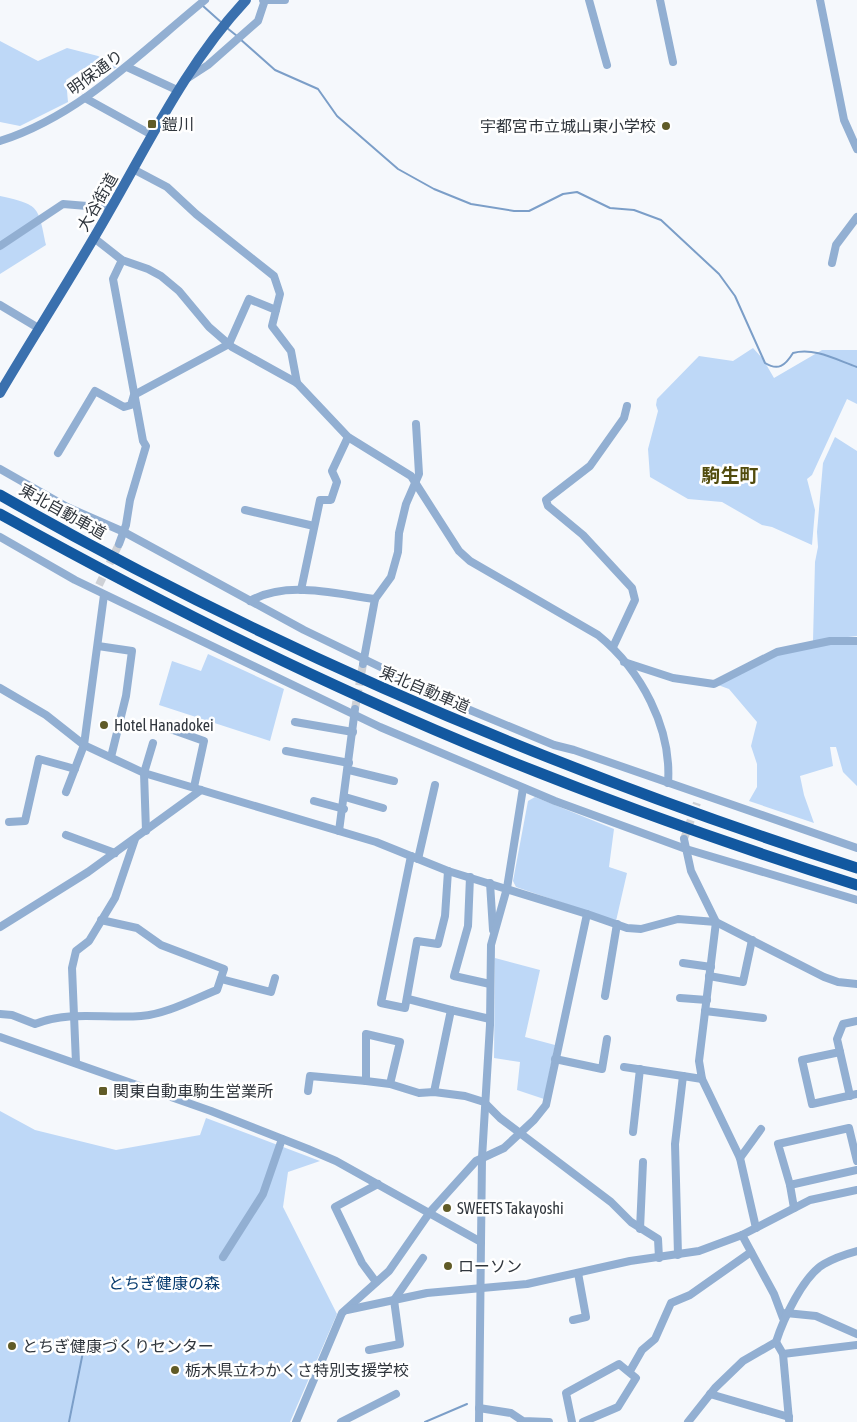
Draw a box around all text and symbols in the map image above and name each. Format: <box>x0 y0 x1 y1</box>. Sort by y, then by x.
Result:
street label: 明保通り <box>64 46 126 98</box>
place label: 鎧川 <box>162 115 194 133</box>
place label: 宇都宮市立城山東小学校 <box>480 117 656 135</box>
marker: 鎧川 <box>146 118 158 130</box>
marker: 宇都宮市立城山東小学校 <box>660 120 672 132</box>
street label: 大谷街道 <box>73 170 121 234</box>
district label: 駒生町 <box>701 464 759 486</box>
street label: 東北自動車道 <box>17 480 109 542</box>
street label: 東北自動車道 <box>377 662 473 716</box>
place label: Hotel Hanadokei <box>114 716 214 734</box>
marker: Hotel Hanadokei <box>98 719 110 731</box>
place label: 関東自動車駒生営業所 <box>113 1082 273 1100</box>
marker: 関東自動車駒生営業所 <box>97 1085 109 1097</box>
place label: SWEETS Takayoshi <box>457 1199 564 1218</box>
marker: SWEETS Takayoshi <box>441 1202 453 1214</box>
place label: ローソン <box>458 1257 522 1275</box>
marker: ローソン <box>442 1260 454 1272</box>
park label: とちぎ健康の森 <box>108 1274 220 1292</box>
place label: とちぎ健康づくりセンター <box>22 1337 214 1355</box>
marker: とちぎ健康づくりセンター <box>6 1340 18 1352</box>
place label: 栃木県立わかくさ特別支援学校 <box>185 1361 409 1379</box>
marker: 栃木県立わかくさ特別支援学校 <box>169 1364 181 1376</box>

